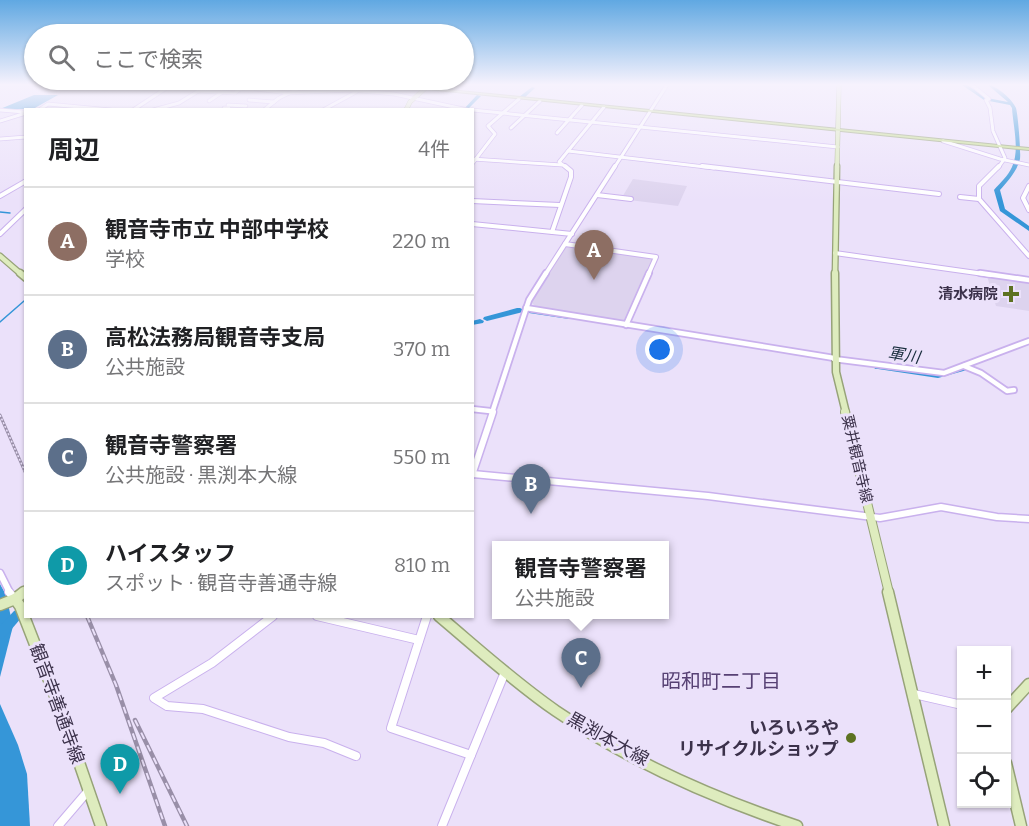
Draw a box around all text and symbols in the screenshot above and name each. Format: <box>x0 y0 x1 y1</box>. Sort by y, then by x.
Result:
search box <box>24 24 474 90</box>
icon: search <box>45 41 78 74</box>
text: ここで検索 <box>93 46 203 73</box>
text: 周辺 <box>48 135 100 166</box>
text: 4件 <box>418 137 450 161</box>
text: 観音寺市立 中部中学校 <box>105 216 329 243</box>
text: A <box>60 229 75 253</box>
text: 220 m <box>392 229 450 253</box>
pin: A <box>574 230 614 280</box>
text: 学校 <box>105 247 145 271</box>
place label: 清水病院 <box>938 285 998 303</box>
marker: 清水病院 <box>1002 285 1020 303</box>
text: 高松法務局観音寺支局 <box>105 324 325 351</box>
your location <box>645 335 674 364</box>
text: B <box>61 337 74 361</box>
text: 370 m <box>393 337 450 361</box>
water label: 軍川 <box>887 343 923 367</box>
text: 公共施設 <box>105 355 185 379</box>
street label: 粟井観音寺線 <box>838 413 876 505</box>
text: 観音寺警察署 <box>105 432 237 459</box>
text: C <box>61 445 74 469</box>
text: 550 m <box>393 445 450 469</box>
text: 公共施設 · 黒渕本大線 <box>105 463 297 487</box>
pin: B <box>512 464 550 514</box>
text: ハイスタッフ <box>105 540 236 567</box>
popup <box>492 541 669 619</box>
text: D <box>60 553 75 577</box>
text: 810 m <box>394 553 450 577</box>
text: 観音寺警察署 <box>514 555 647 582</box>
text: スポット · 観音寺善通寺線 <box>105 571 337 595</box>
text: 公共施設 <box>514 586 594 610</box>
pin: C <box>562 638 600 688</box>
street label: 観音寺善通寺線 <box>25 641 89 767</box>
map controls <box>957 646 1011 808</box>
button: + <box>957 646 1011 700</box>
district label: 昭和町二丁目 <box>661 669 781 693</box>
button: − <box>957 700 1011 754</box>
street label: 黒渕本大線 <box>563 708 653 770</box>
place label: いろいろや リサイクルショップ <box>678 717 839 760</box>
marker: いろいろや リサイクルショップ <box>844 731 858 745</box>
pin: D <box>100 744 140 794</box>
button: locate <box>957 754 1011 808</box>

